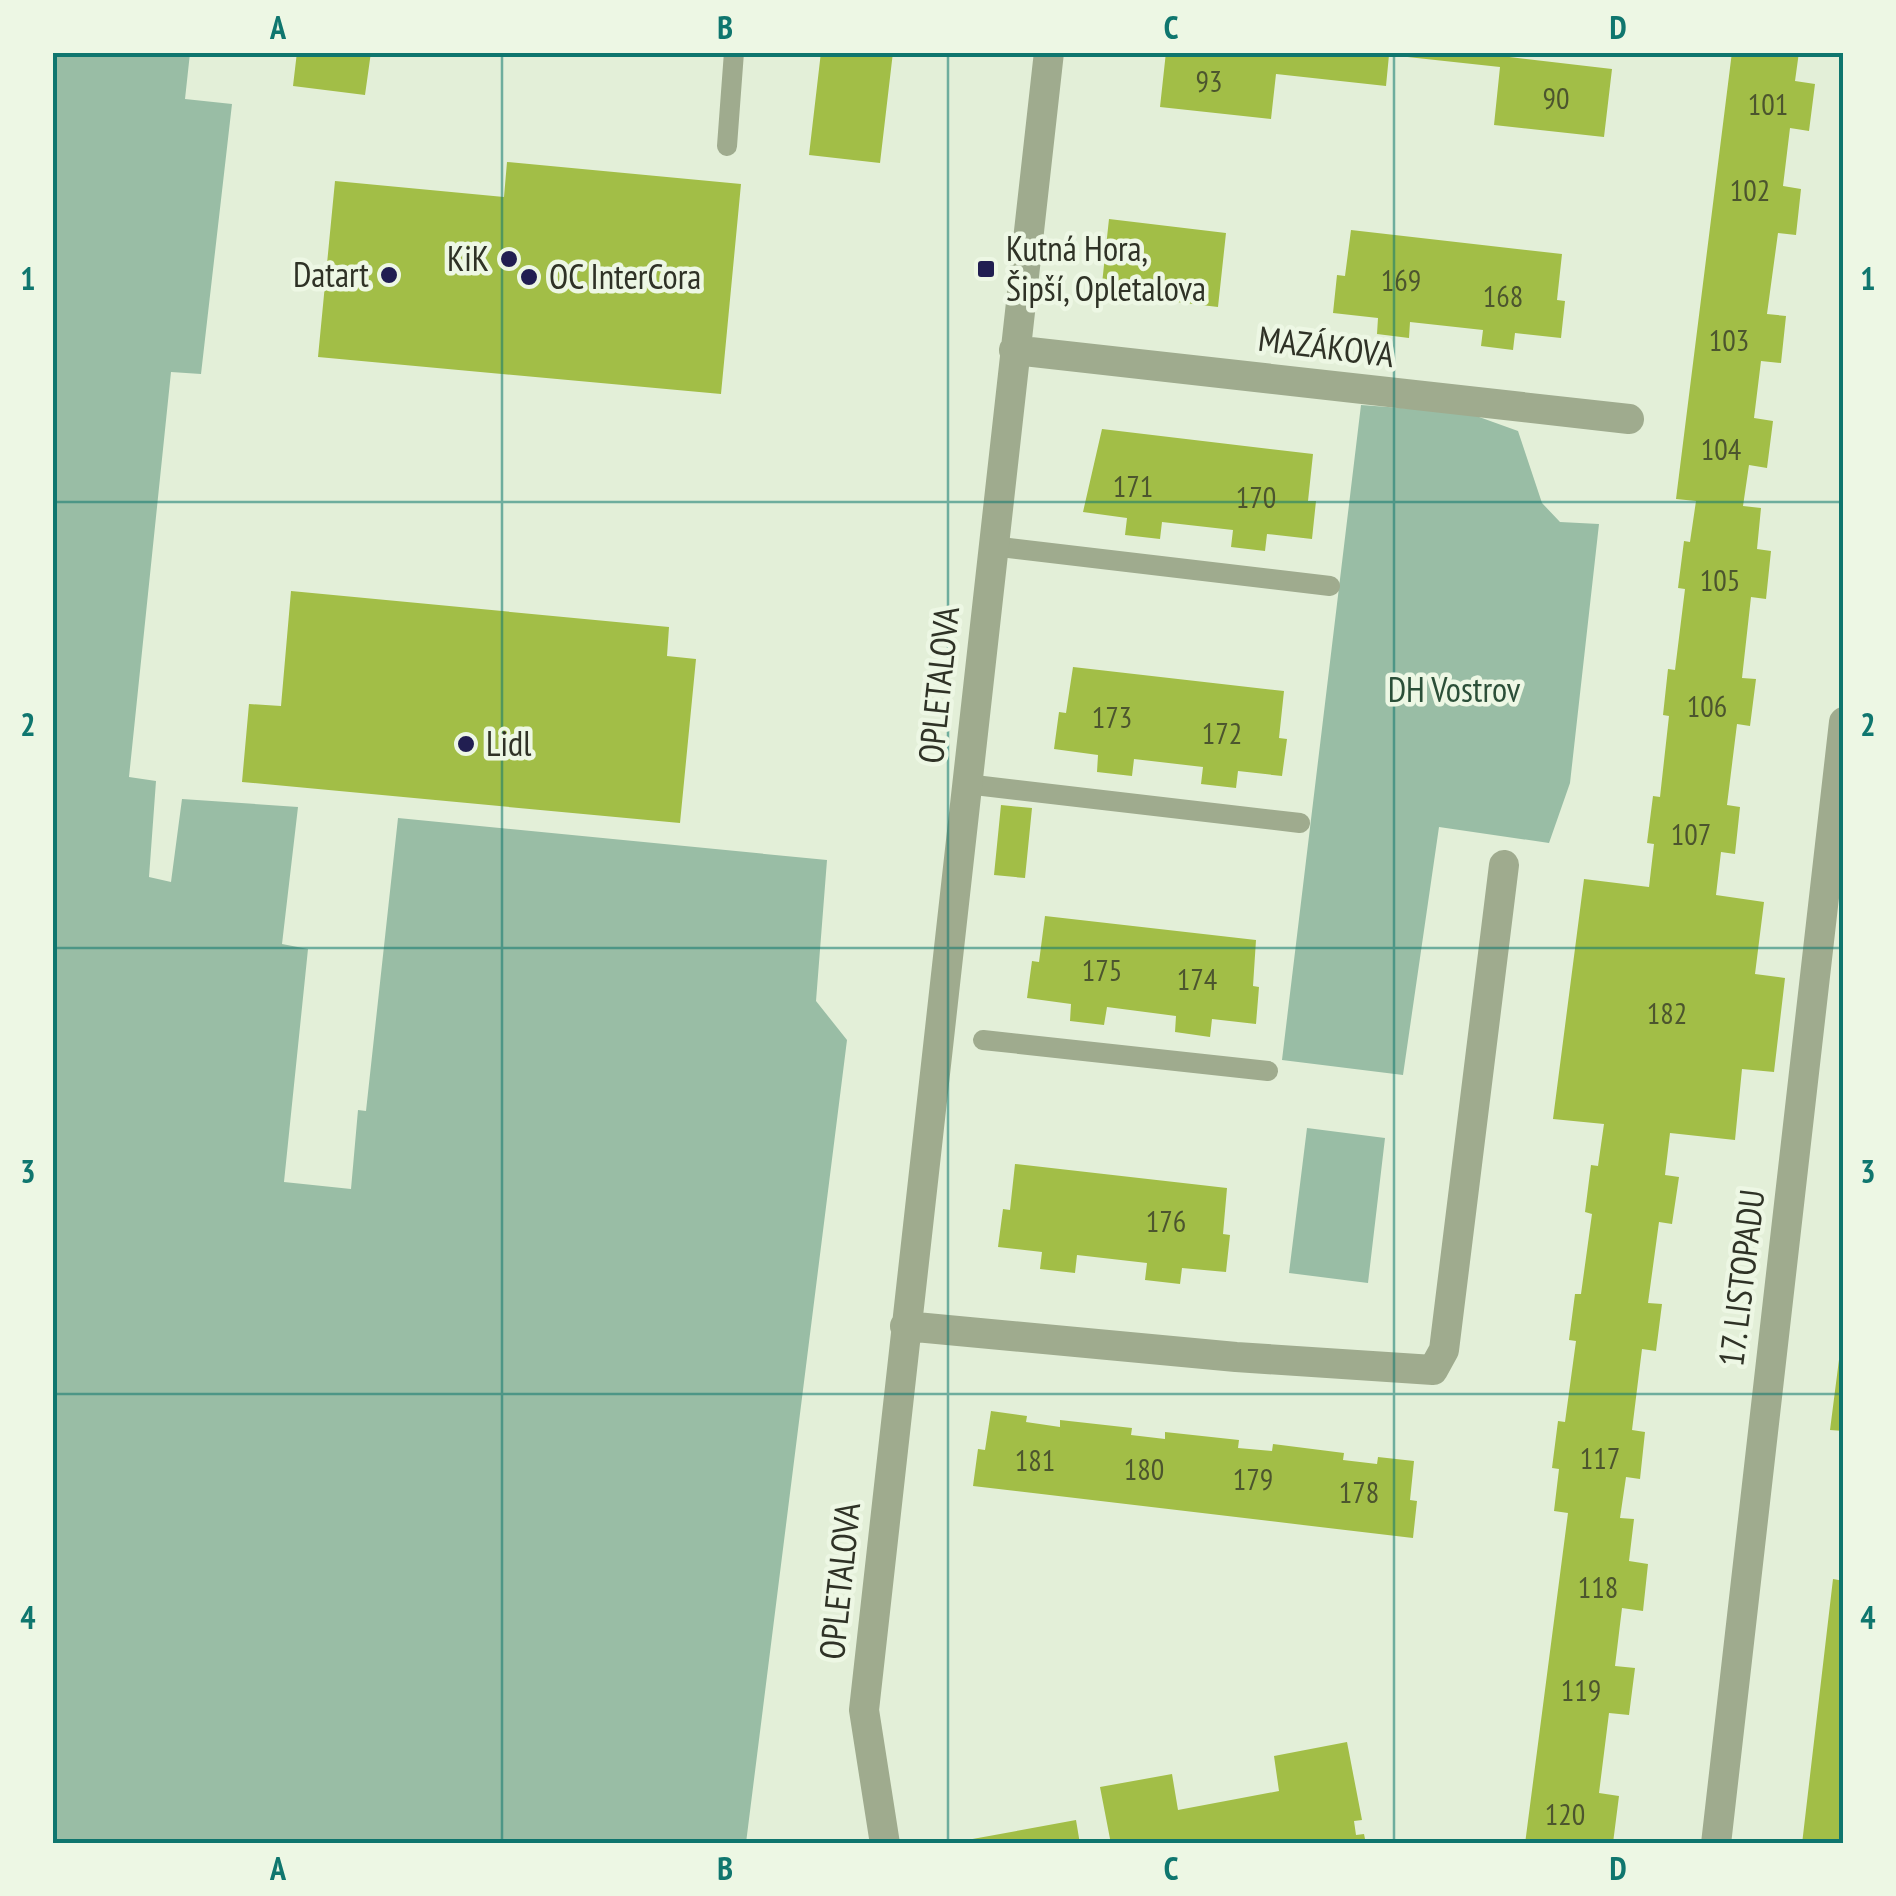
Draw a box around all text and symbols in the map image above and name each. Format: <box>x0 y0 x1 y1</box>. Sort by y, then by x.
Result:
text: A <box>269 6 287 48</box>
text: B <box>717 6 733 48</box>
text: C <box>1164 6 1179 48</box>
text: D <box>1609 6 1627 48</box>
house number: 93 <box>1196 61 1223 100</box>
house number: 90 <box>1543 78 1570 117</box>
house number: 101 <box>1748 84 1788 123</box>
house number: 102 <box>1730 170 1770 209</box>
place label: Kutná Hora, Šipší, Opletalova <box>1006 225 1206 311</box>
place label: KiK <box>447 235 489 281</box>
marker: KiK <box>498 248 520 270</box>
place label: Datart <box>293 251 369 297</box>
place label: OC InterCora <box>549 253 701 299</box>
text: 1 <box>20 257 36 299</box>
text: 1 <box>1860 257 1876 299</box>
marker: Kutná Hora, Šipší, Opletalova <box>975 258 997 280</box>
house number: 169 <box>1381 260 1421 299</box>
marker: Datart <box>378 264 400 286</box>
marker: OC InterCora <box>518 266 540 288</box>
house number: 168 <box>1483 276 1523 315</box>
street label: MAZÁKOVA <box>1256 315 1397 377</box>
house number: 103 <box>1709 320 1749 359</box>
house number: 104 <box>1701 429 1741 468</box>
house number: 171 <box>1113 466 1153 505</box>
house number: 170 <box>1236 477 1276 516</box>
house number: 105 <box>1700 560 1740 599</box>
street label: OPLETALOVA <box>907 604 969 765</box>
park label: DH Vostrov <box>1388 666 1521 712</box>
house number: 106 <box>1687 686 1727 725</box>
house number: 173 <box>1092 697 1132 736</box>
text: 2 <box>20 703 36 745</box>
text: 2 <box>1860 703 1876 745</box>
house number: 172 <box>1202 713 1242 752</box>
place label: Lidl <box>486 720 531 766</box>
marker: Lidl <box>455 733 477 755</box>
house number: 107 <box>1671 814 1711 853</box>
house number: 175 <box>1082 950 1122 989</box>
house number: 174 <box>1177 959 1217 998</box>
house number: 182 <box>1647 993 1687 1032</box>
text: 3 <box>20 1150 36 1192</box>
text: 3 <box>1860 1150 1876 1192</box>
street label: 17. LISTOPADU <box>1707 1187 1775 1369</box>
house number: 176 <box>1146 1201 1186 1240</box>
house number: 117 <box>1580 1438 1620 1477</box>
house number: 181 <box>1015 1440 1055 1479</box>
house number: 180 <box>1124 1449 1164 1488</box>
house number: 179 <box>1233 1459 1273 1498</box>
house number: 178 <box>1339 1472 1379 1511</box>
street label: OPLETALOVA <box>808 1500 870 1661</box>
house number: 118 <box>1578 1567 1618 1606</box>
text: 4 <box>20 1596 36 1638</box>
text: 4 <box>1860 1596 1876 1638</box>
house number: 119 <box>1561 1670 1601 1709</box>
house number: 120 <box>1545 1794 1585 1833</box>
text: A <box>269 1847 287 1889</box>
text: B <box>717 1847 733 1889</box>
text: C <box>1164 1847 1179 1889</box>
text: D <box>1609 1847 1627 1889</box>

